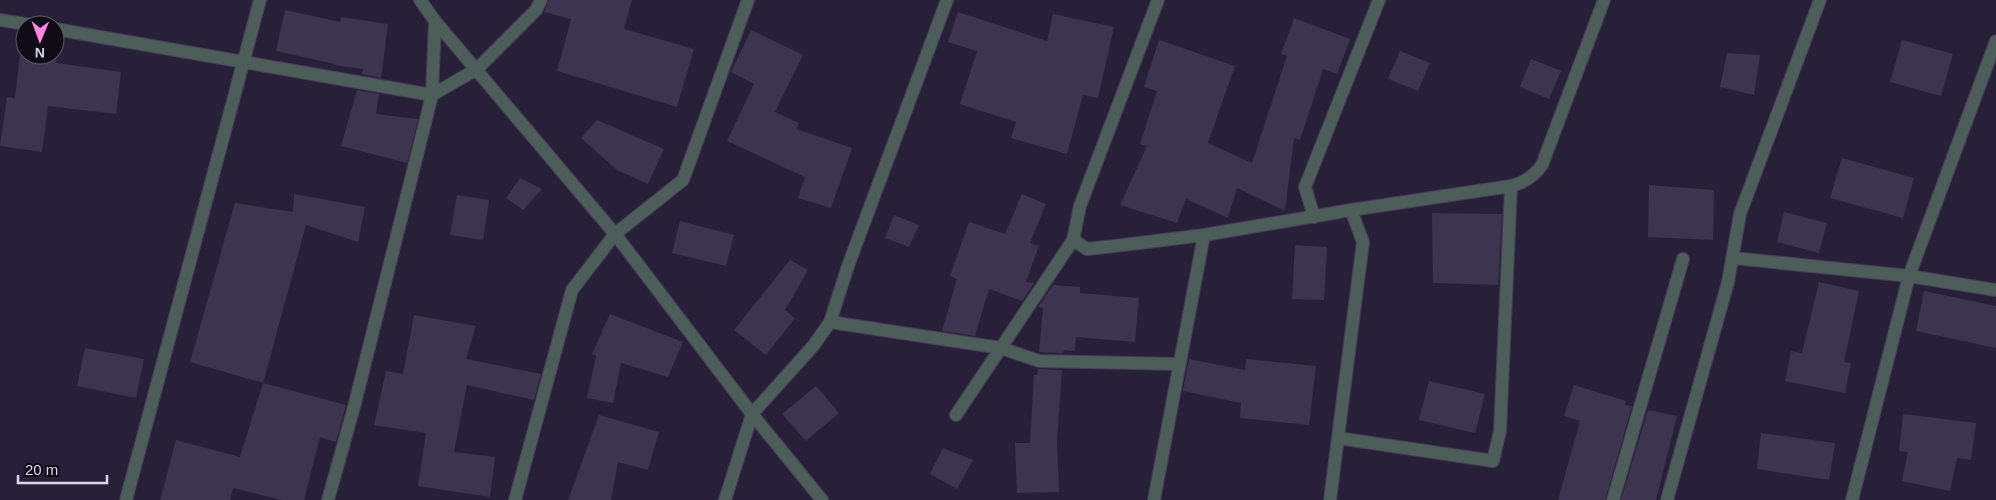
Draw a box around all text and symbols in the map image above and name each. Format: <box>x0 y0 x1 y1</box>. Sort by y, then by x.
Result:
north arrow <box>15 15 65 65</box>
text: N <box>35 45 45 61</box>
scale bar <box>18 452 106 484</box>
text: 20 m <box>25 461 58 478</box>

